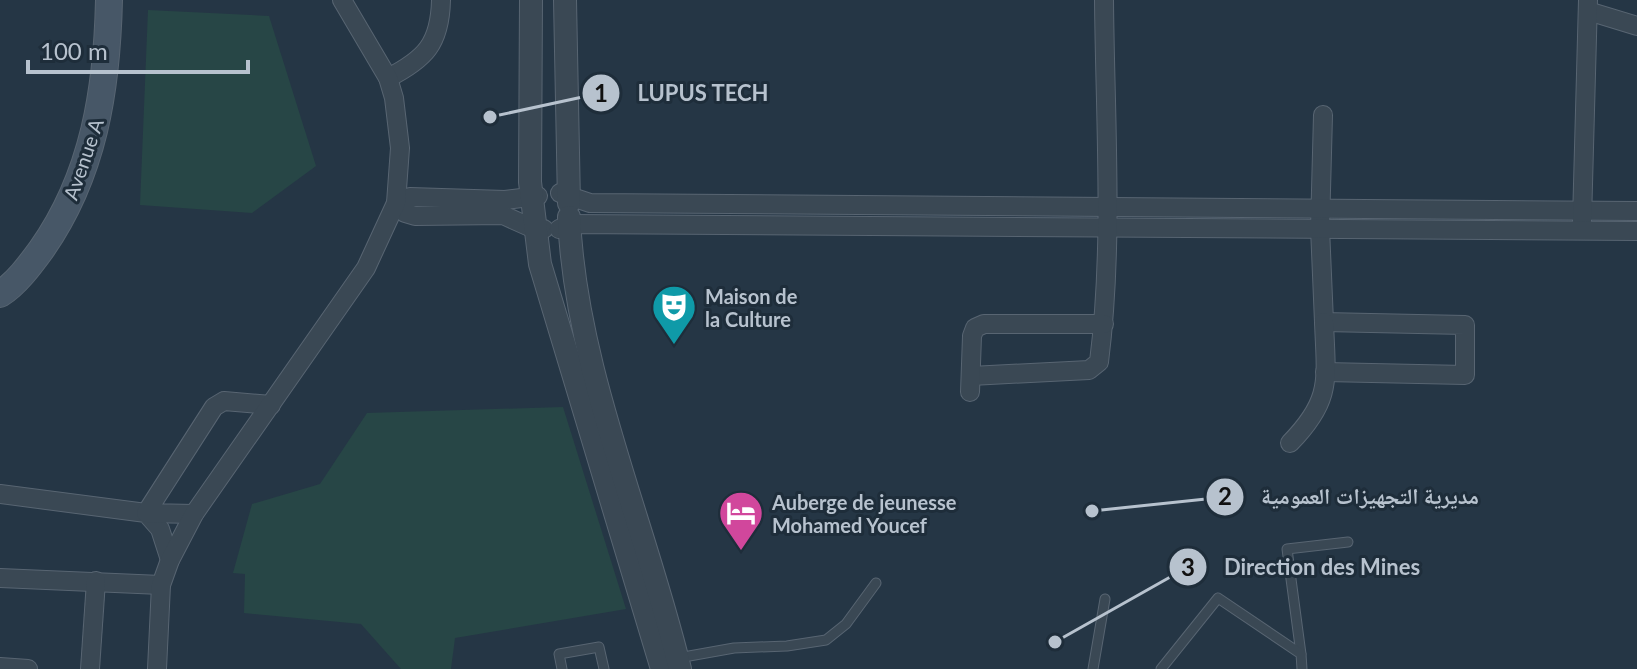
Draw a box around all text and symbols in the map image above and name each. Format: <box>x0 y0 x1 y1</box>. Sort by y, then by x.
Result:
scale bar <box>28 24 248 74</box>
text: 100 m <box>40 36 108 65</box>
callout: LUPUS TECH <box>581 70 784 116</box>
text: 1 <box>594 78 608 107</box>
text: LUPUS TECH <box>637 79 769 106</box>
street label: Avenue A <box>58 115 108 203</box>
theatre icon: Maison de la Culture <box>650 283 698 346</box>
place label: Maison de la Culture <box>705 284 798 331</box>
callout: مديرية التجهيزات العمومية <box>1205 474 1495 520</box>
text: 2 <box>1218 481 1232 510</box>
text: مديرية التجهيزات العمومية <box>1261 482 1479 509</box>
hotel icon: Auberge de jeunesse Mohamed Youcef <box>717 489 765 552</box>
place label: Auberge de jeunesse Mohamed Youcef <box>771 490 957 537</box>
callout: Direction des Mines <box>1168 544 1436 590</box>
text: 3 <box>1181 552 1195 581</box>
text: Direction des Mines <box>1224 553 1420 580</box>

